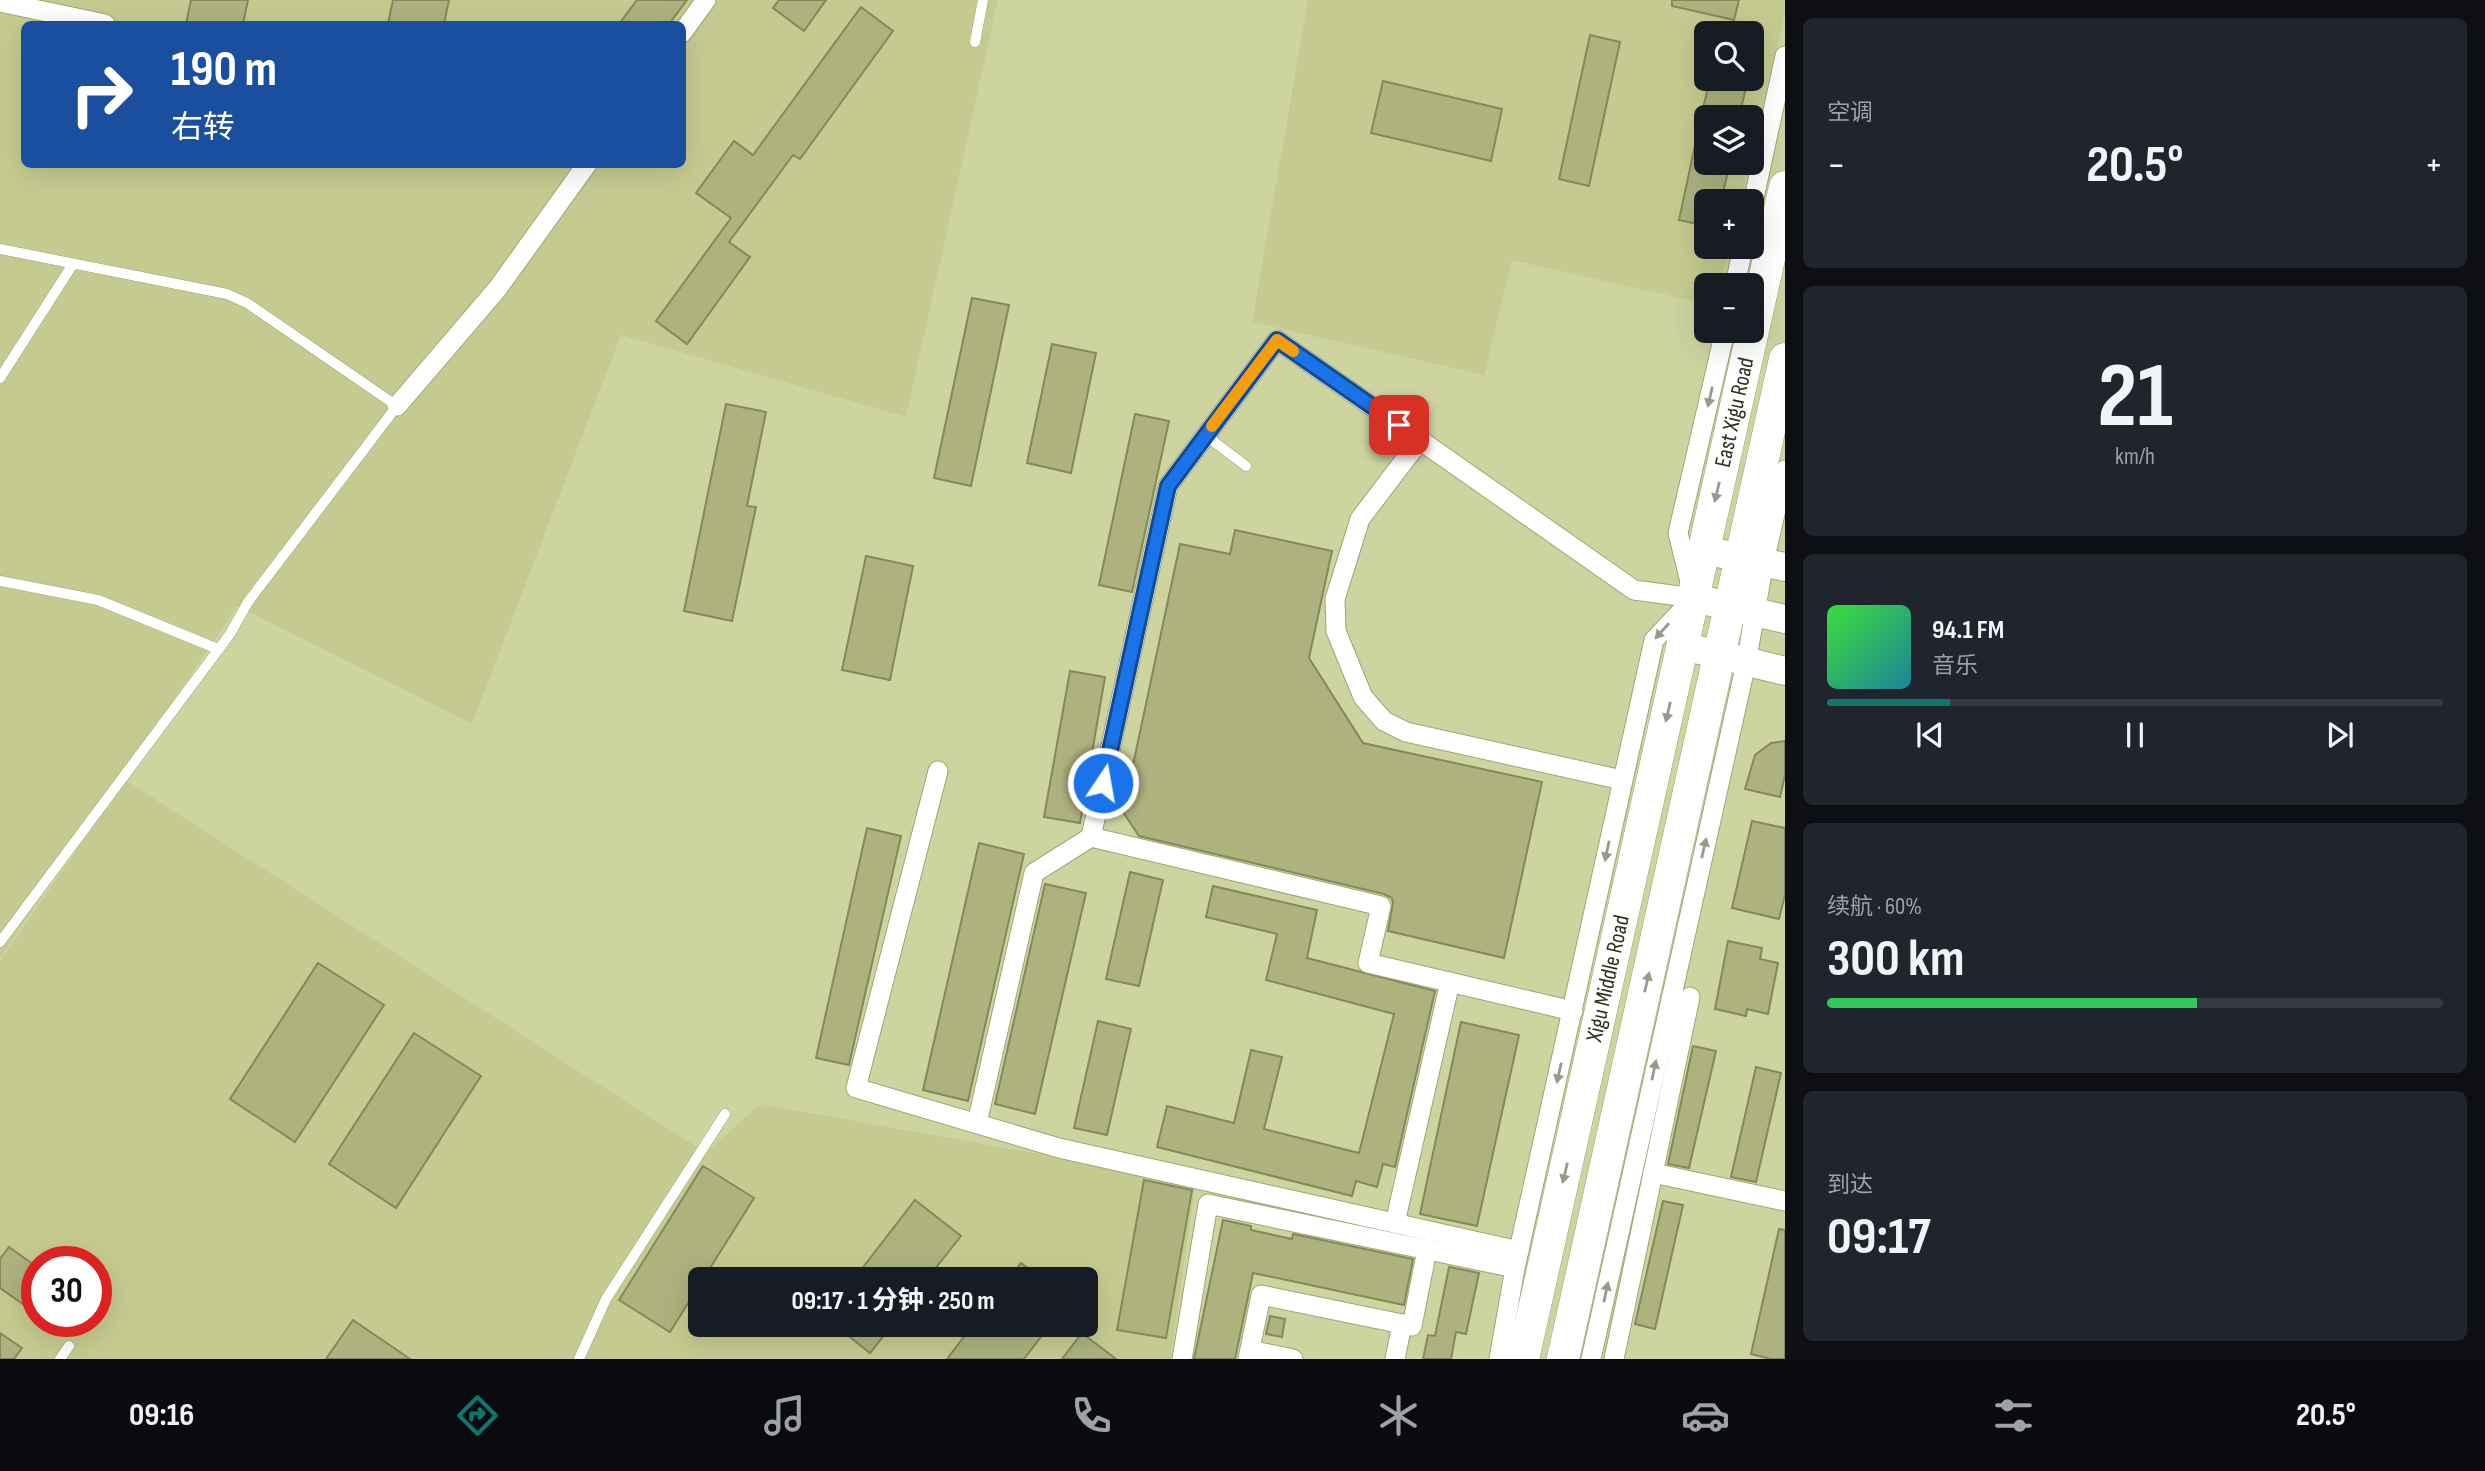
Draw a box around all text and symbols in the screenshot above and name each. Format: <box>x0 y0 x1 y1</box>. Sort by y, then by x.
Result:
map controls <box>1694 21 1764 343</box>
button: search <box>1694 21 1764 91</box>
text: 190 m <box>171 41 277 100</box>
icon: right <box>56 49 147 140</box>
text: 空调 <box>1827 99 1873 127</box>
button: layers <box>1694 105 1764 175</box>
text: 右转 <box>171 109 235 148</box>
text: 20.5° <box>2086 134 2184 197</box>
text: − <box>1827 143 1846 188</box>
text: + <box>2424 143 2443 188</box>
button: + <box>1694 189 1764 259</box>
button: − <box>1694 273 1764 343</box>
text: 21 <box>2097 343 2173 452</box>
street label: East Xigu Road <box>1709 355 1760 470</box>
one-way arrow <box>1704 386 1715 408</box>
pin <box>1369 395 1429 455</box>
icon: arrive <box>1380 406 1418 444</box>
text: km/h <box>2115 443 2155 471</box>
one-way arrow <box>1711 481 1722 503</box>
text: 94.1 FM <box>1932 615 2004 646</box>
one-way arrow <box>1654 622 1670 640</box>
text: 音乐 <box>1932 652 1978 680</box>
one-way arrow <box>1662 701 1673 723</box>
icon: previous <box>1911 716 1949 754</box>
icon: pause <box>2116 716 2154 754</box>
icon: next <box>2321 716 2359 754</box>
position arrow <box>1066 746 1140 820</box>
one-way arrow <box>1699 837 1710 859</box>
one-way arrow <box>1601 840 1612 862</box>
text: 续航 · 60% <box>1827 893 1922 921</box>
street label: Xigu Middle Road <box>1580 912 1636 1045</box>
text: 300 km <box>1827 928 1964 991</box>
one-way arrow <box>1642 970 1653 992</box>
one-way arrow <box>1648 1059 1659 1081</box>
one-way arrow <box>1553 1062 1564 1084</box>
one-way arrow <box>1559 1162 1570 1184</box>
text: 到达 <box>1827 1171 1873 1199</box>
text: 09:17 <box>1827 1206 1931 1269</box>
speed limit sign: 30 <box>21 1246 112 1337</box>
one-way arrow <box>1600 1281 1611 1303</box>
text: 09:17 · 1 分钟 · 250 m <box>791 1286 995 1317</box>
icon: directions <box>453 1391 502 1440</box>
icon: music <box>760 1391 809 1440</box>
icon: phone <box>1067 1391 1116 1440</box>
icon: climate <box>1374 1391 1423 1440</box>
icon: car <box>1681 1391 1730 1440</box>
icon: filters <box>1989 1391 2038 1440</box>
text: 09:16 <box>129 1396 194 1435</box>
text: 20.5° <box>2296 1396 2356 1435</box>

